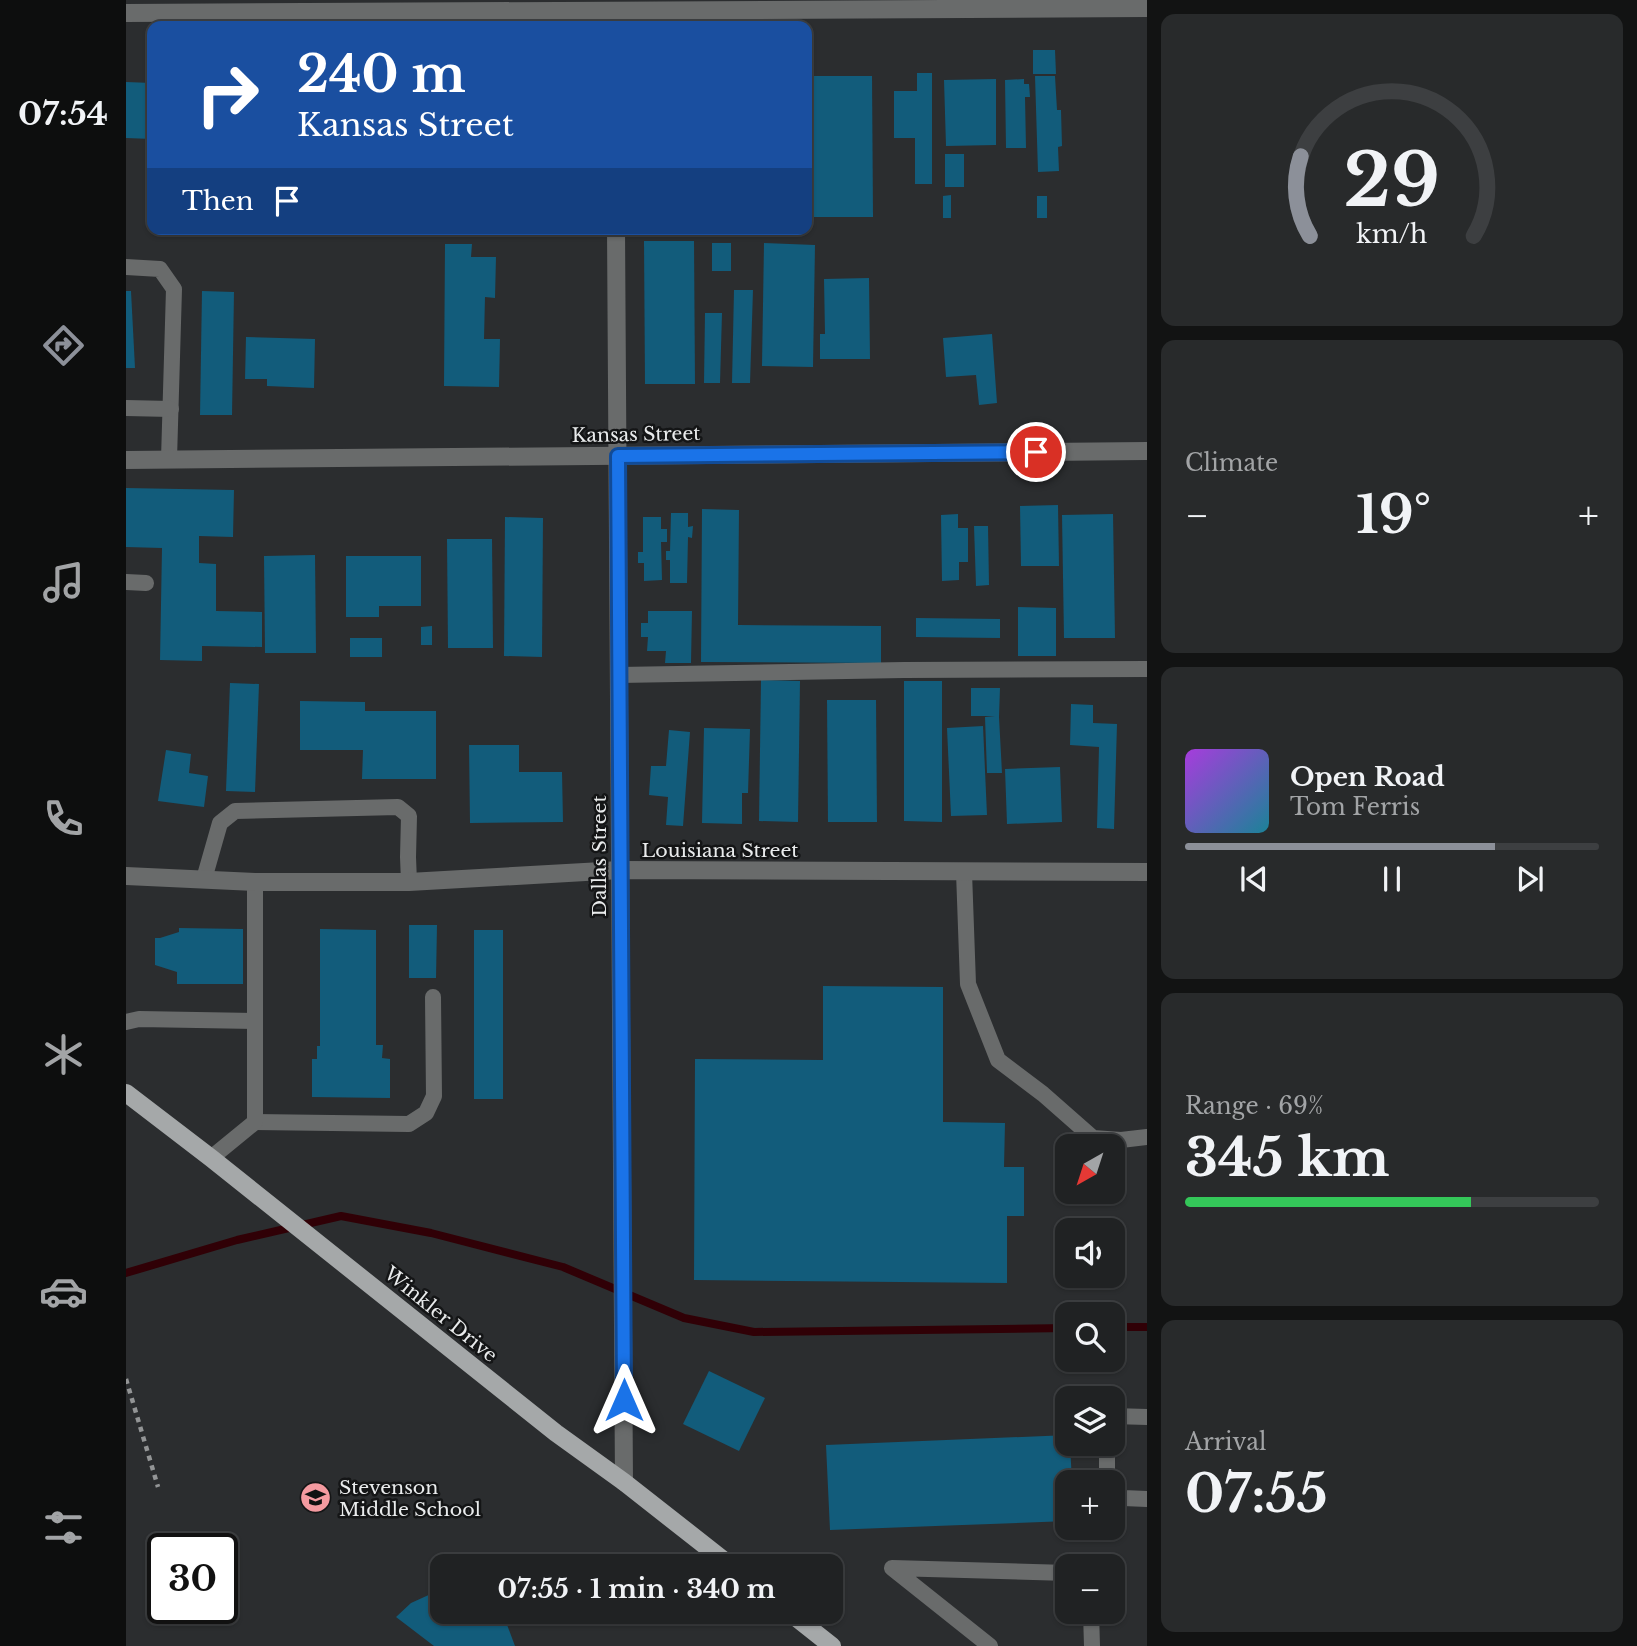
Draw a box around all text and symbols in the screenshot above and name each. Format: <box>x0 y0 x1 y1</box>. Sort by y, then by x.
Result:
text: 240 m <box>297 44 466 105</box>
icon: right <box>182 49 273 140</box>
text: 07:54 <box>18 94 108 134</box>
text: Kansas Street <box>297 105 514 145</box>
text: 29 <box>1344 136 1440 227</box>
icon: arrive <box>268 182 306 220</box>
text: Then <box>182 185 254 217</box>
text: km/h <box>1357 219 1427 250</box>
icon: directions <box>39 321 88 370</box>
street label: Kansas Street <box>571 422 701 447</box>
pin <box>1006 422 1066 482</box>
icon: arrive <box>1017 433 1055 471</box>
text: Climate <box>1185 449 1278 477</box>
text: 19° <box>1356 483 1431 547</box>
text: − <box>1185 492 1209 539</box>
text: + <box>1578 492 1599 539</box>
icon: music <box>39 558 88 607</box>
text: Open Road <box>1290 761 1445 793</box>
text: Tom Ferris <box>1290 793 1420 821</box>
icon: phone <box>39 794 88 843</box>
street label: Dallas Street <box>588 795 611 917</box>
street label: Louisiana Street <box>641 839 799 862</box>
icon: previous <box>1235 860 1273 898</box>
icon: pause <box>1373 860 1411 898</box>
icon: next <box>1511 860 1549 898</box>
icon: climate <box>39 1030 88 1079</box>
text: Range · 69% <box>1185 1092 1323 1120</box>
text: 345 km <box>1185 1126 1389 1190</box>
north arrow <box>1055 1134 1125 1204</box>
map controls <box>1055 1134 1125 1624</box>
button: sound <box>1055 1218 1125 1288</box>
street label: Winkler Drive <box>379 1261 502 1367</box>
icon: car <box>39 1267 88 1316</box>
button: search <box>1055 1302 1125 1372</box>
position arrow <box>587 1363 661 1437</box>
button: layers <box>1055 1386 1125 1456</box>
text: Arrival <box>1185 1428 1266 1456</box>
text: 07:55 <box>1185 1462 1328 1526</box>
button: + <box>1055 1470 1125 1540</box>
place label: Stevenson Middle School <box>339 1476 481 1521</box>
school or university icon: Stevenson Middle School <box>299 1481 333 1515</box>
icon: filters <box>39 1503 88 1552</box>
speed limit sign: 30 <box>147 1533 238 1624</box>
button: − <box>1055 1554 1125 1624</box>
text: 07:55 · 1 min · 340 m <box>497 1573 776 1605</box>

